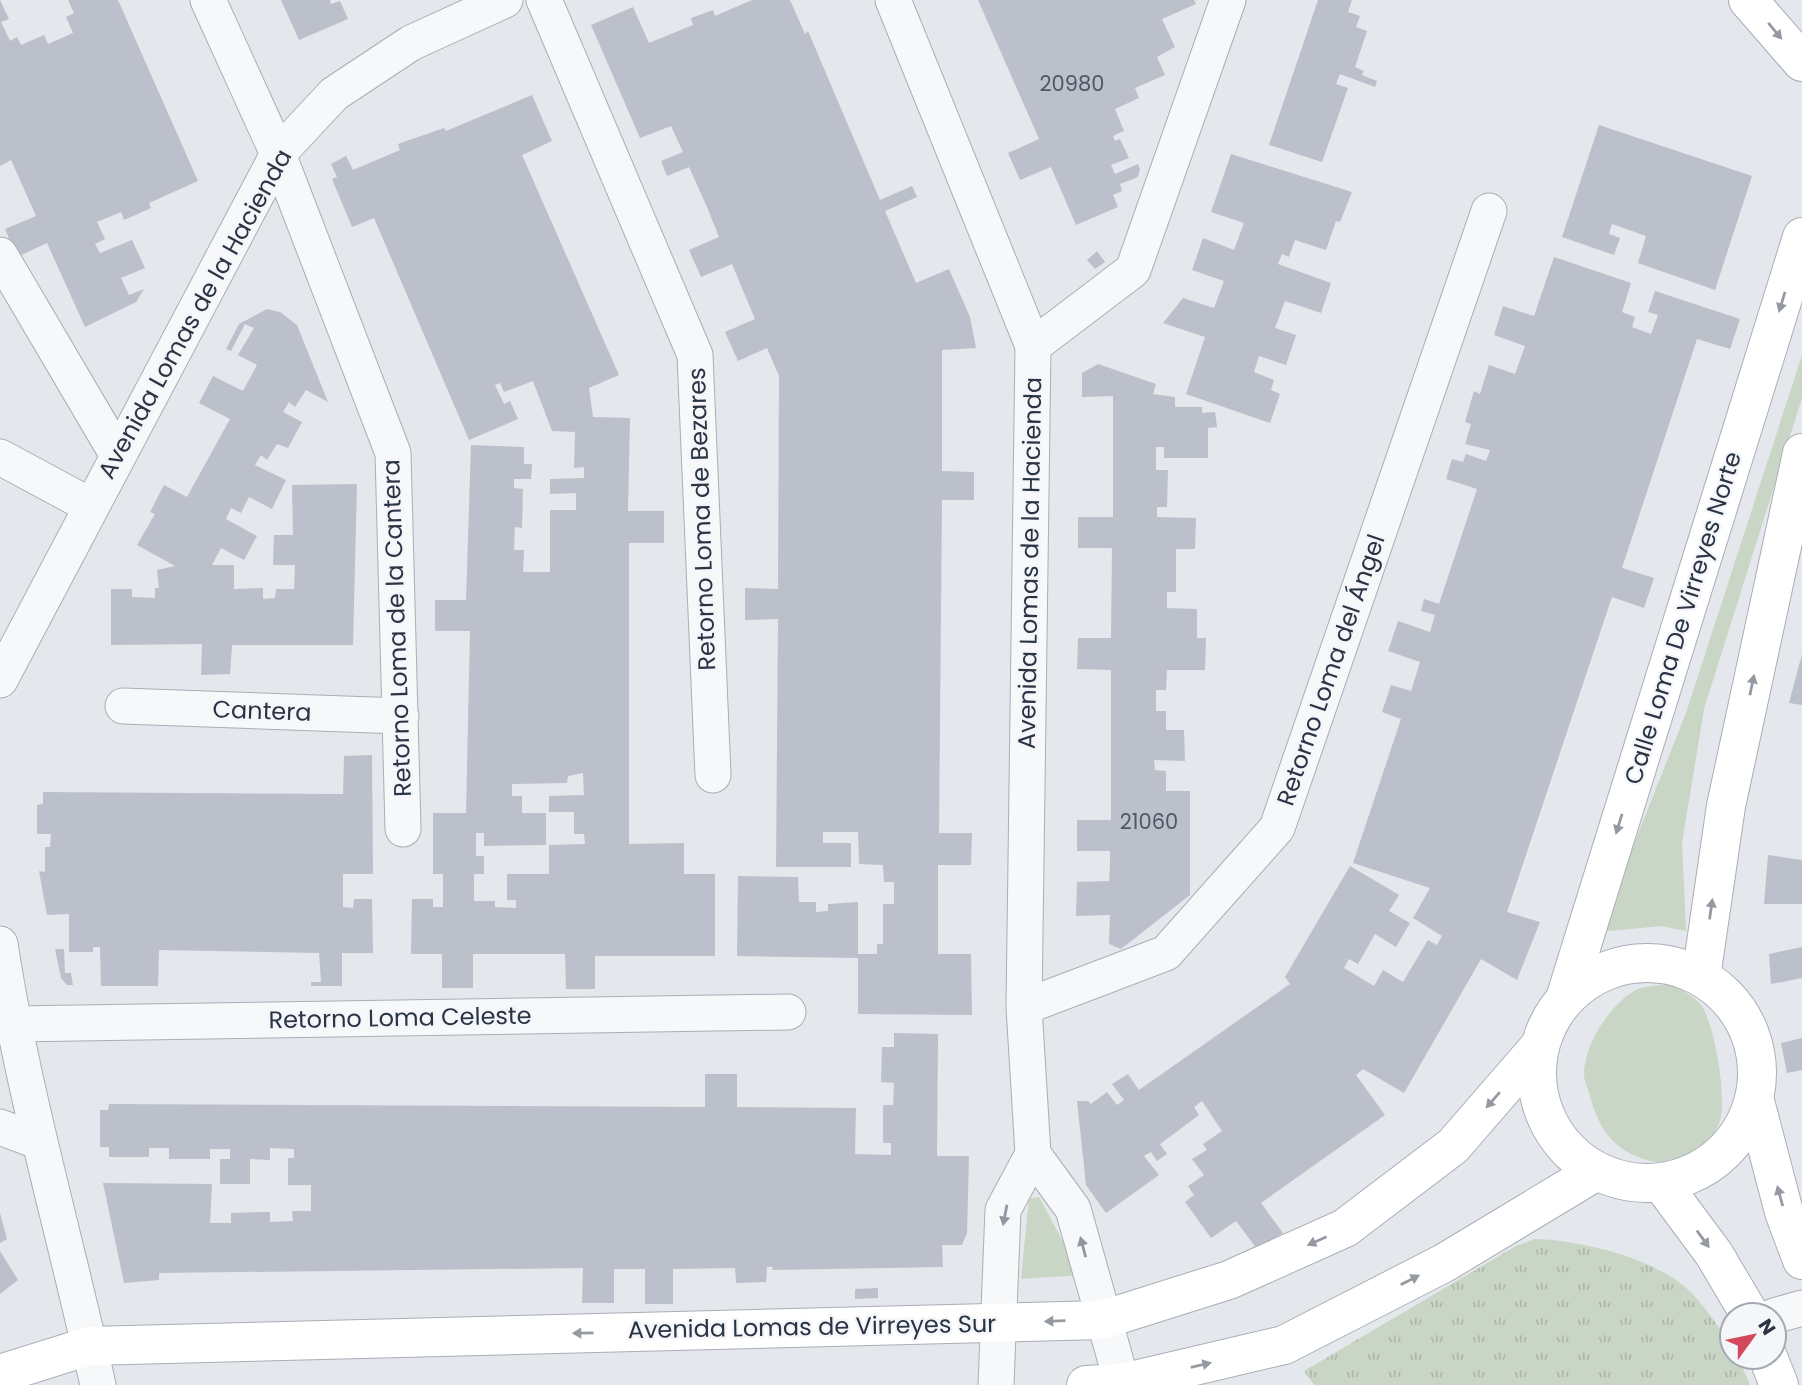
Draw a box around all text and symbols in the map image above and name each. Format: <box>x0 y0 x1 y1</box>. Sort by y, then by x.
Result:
one-way arrow <box>1767 22 1782 39</box>
house number: 20980 <box>1040 69 1104 98</box>
street label: Avenida Lomas de la Hacienda <box>90 143 299 485</box>
one-way arrow <box>1776 292 1786 313</box>
street label: Retorno Loma de Bezares <box>680 367 723 671</box>
street label: Avenida Lomas de la Hacienda <box>1010 377 1049 749</box>
street label: Calle Loma De Virreyes Norte <box>1616 447 1749 788</box>
street label: Retorno Loma de la Cantera <box>374 459 419 797</box>
street label: Retorno Loma del Ángel <box>1269 530 1392 810</box>
one-way arrow <box>1746 674 1757 696</box>
street label: Cantera <box>212 692 312 729</box>
house number: 21060 <box>1120 807 1178 836</box>
one-way arrow <box>1614 813 1624 834</box>
one-way arrow <box>1706 898 1717 920</box>
street label: Retorno Loma Celeste <box>268 999 532 1036</box>
one-way arrow <box>1486 1091 1502 1108</box>
one-way arrow <box>1774 1184 1785 1206</box>
one-way arrow <box>999 1204 1010 1226</box>
one-way arrow <box>1696 1230 1710 1248</box>
one-way arrow <box>1077 1236 1088 1258</box>
one-way arrow <box>1307 1236 1328 1247</box>
one-way arrow <box>1400 1275 1420 1286</box>
north arrow <box>1718 1301 1788 1371</box>
street label: Avenida Lomas de Virreyes Sur <box>628 1307 996 1346</box>
text: N <box>1752 1314 1782 1340</box>
one-way arrow <box>1044 1315 1066 1327</box>
one-way arrow <box>572 1327 594 1339</box>
one-way arrow <box>1190 1359 1212 1370</box>

